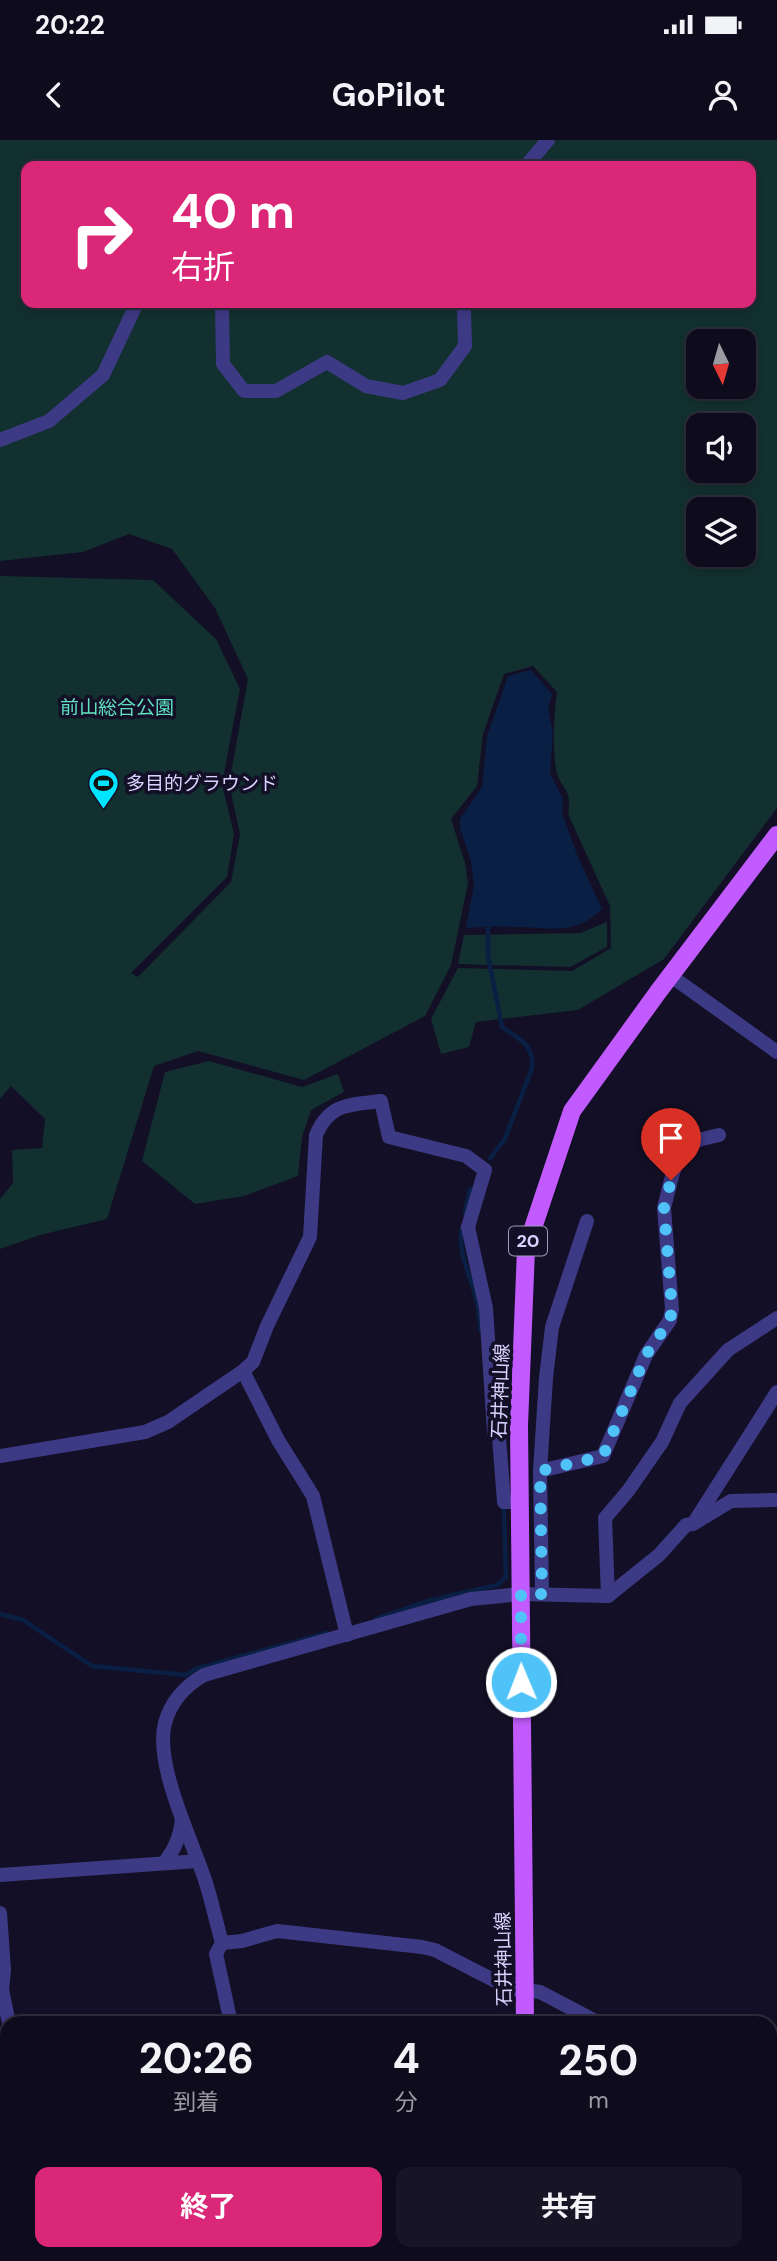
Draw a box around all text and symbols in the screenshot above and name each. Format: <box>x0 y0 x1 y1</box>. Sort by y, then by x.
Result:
text: 20:22 <box>35 8 105 42</box>
text: GoPilot <box>331 74 446 116</box>
icon: back <box>35 76 73 114</box>
icon: person <box>704 76 742 114</box>
text: 40 m <box>171 179 295 243</box>
icon: right <box>56 189 147 280</box>
text: 右折 <box>171 246 235 288</box>
north arrow <box>686 329 756 399</box>
map controls <box>686 329 756 567</box>
button: sound <box>686 413 756 483</box>
button: layers <box>686 497 756 567</box>
park label: 前山総合公園 <box>60 695 174 720</box>
sports icon: 多目的グラウンド <box>86 766 120 810</box>
place label: 多目的グラウンド <box>126 771 278 796</box>
pin <box>641 1108 701 1180</box>
icon: arrive <box>652 1119 690 1157</box>
road number: 20 <box>509 1226 547 1256</box>
street label: 石井神山線 <box>486 1343 515 1439</box>
position arrow <box>484 1645 558 1719</box>
street label: 石井神山線 <box>490 1911 517 2007</box>
text: 20:26 <box>139 2031 254 2086</box>
text: 4 <box>392 2031 420 2086</box>
text: 250 <box>558 2033 638 2088</box>
text: m <box>588 2085 609 2115</box>
text: 到着 <box>173 2087 219 2117</box>
text: 分 <box>395 2087 418 2117</box>
button: 終了 <box>35 2167 382 2247</box>
button: 共有 <box>396 2167 742 2247</box>

